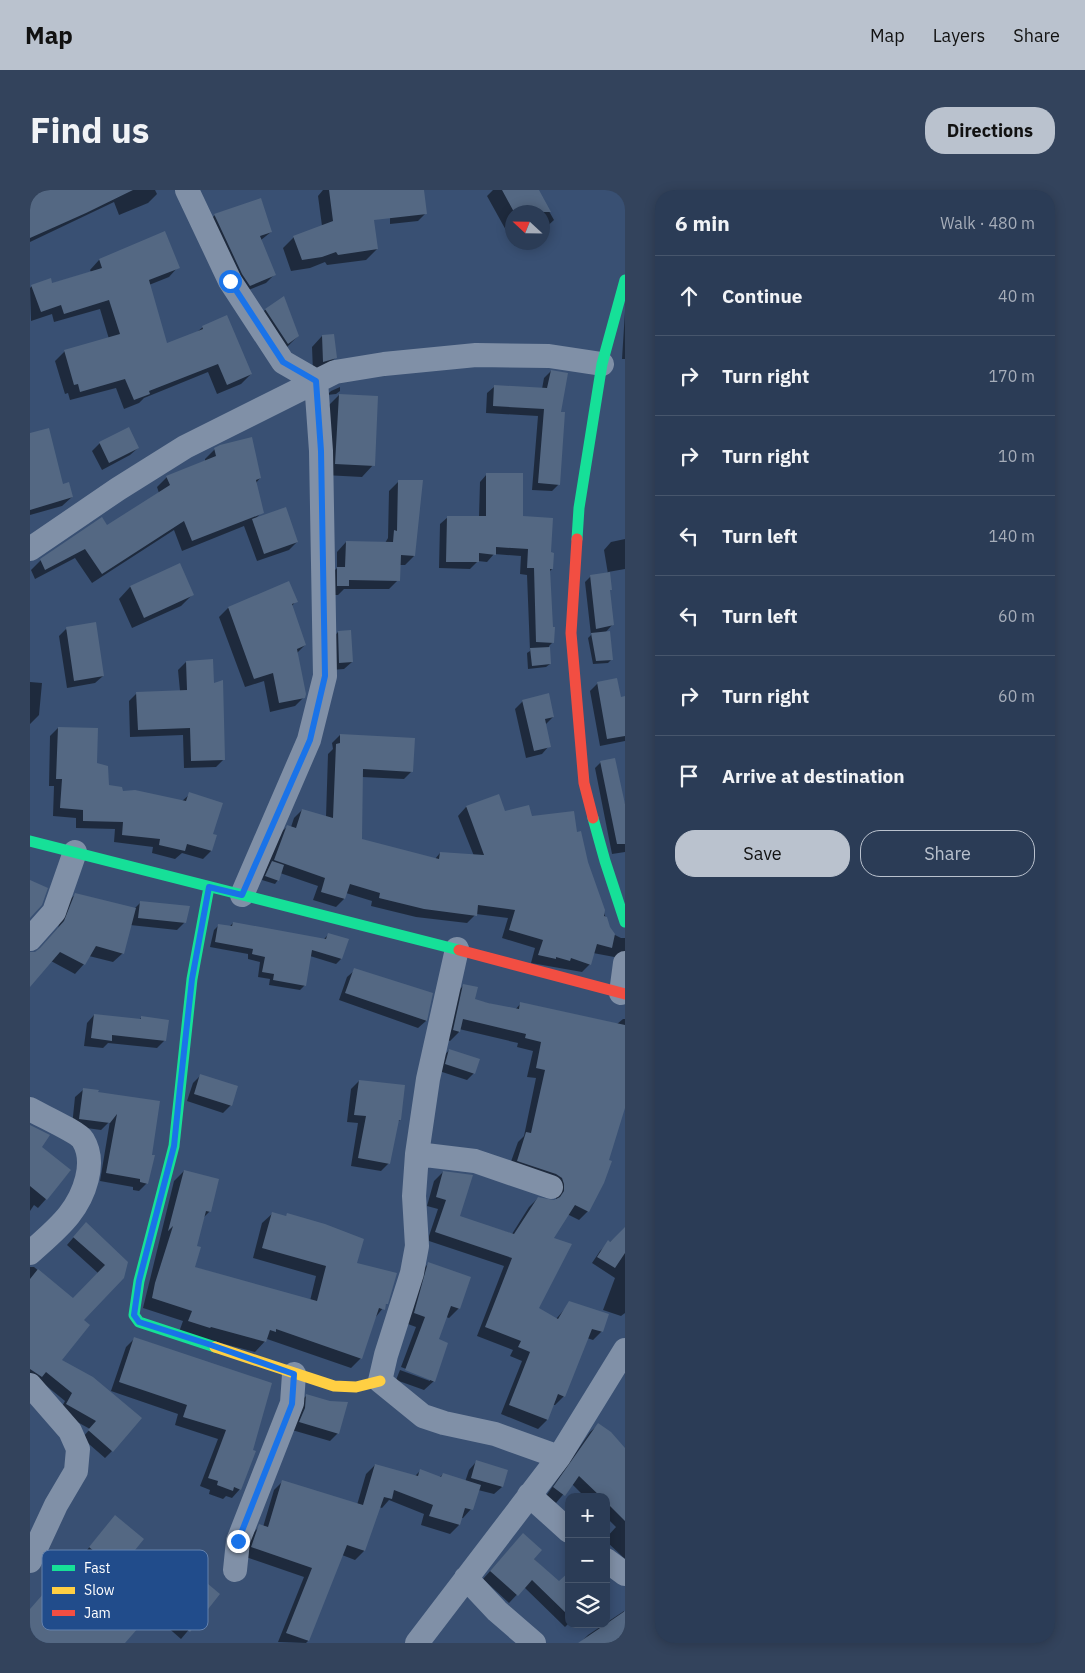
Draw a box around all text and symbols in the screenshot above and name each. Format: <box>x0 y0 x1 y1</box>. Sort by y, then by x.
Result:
text: Map <box>25 19 73 51</box>
text: Map <box>870 24 905 47</box>
text: Layers <box>933 24 985 47</box>
text: Share <box>1013 24 1060 47</box>
text: Find us <box>30 107 149 153</box>
button: Directions <box>925 107 1055 154</box>
north arrow <box>505 205 550 250</box>
text: 6 min <box>675 209 730 237</box>
text: Walk · 480 m <box>940 213 1035 233</box>
route start <box>219 270 242 293</box>
icon: ahead <box>675 282 703 310</box>
text: Continue <box>722 284 802 308</box>
text: 40 m <box>998 286 1035 306</box>
icon: right <box>675 362 703 390</box>
text: Turn right <box>722 364 809 388</box>
text: 170 m <box>988 366 1035 386</box>
icon: right <box>675 442 703 470</box>
text: Turn right <box>722 444 809 468</box>
text: 10 m <box>998 446 1035 466</box>
icon: left <box>675 522 703 550</box>
text: Turn left <box>722 524 798 548</box>
text: 140 m <box>988 526 1035 546</box>
icon: left <box>675 602 703 630</box>
text: Turn left <box>722 604 798 628</box>
text: 60 m <box>998 606 1035 626</box>
icon: right <box>675 682 703 710</box>
text: Turn right <box>722 684 809 708</box>
text: 60 m <box>998 686 1035 706</box>
icon: arrive <box>675 762 703 790</box>
text: Arrive at destination <box>722 764 905 788</box>
button: Save <box>675 830 850 877</box>
button: Share <box>860 830 1035 877</box>
map controls <box>565 1493 610 1628</box>
button: + <box>565 1493 610 1538</box>
route end <box>227 1530 250 1553</box>
button: − <box>565 1538 610 1583</box>
legend <box>42 1550 208 1630</box>
text: Fast <box>84 1559 110 1577</box>
text: Slow <box>84 1581 115 1599</box>
button: layers <box>565 1583 610 1628</box>
text: Jam <box>84 1604 111 1622</box>

